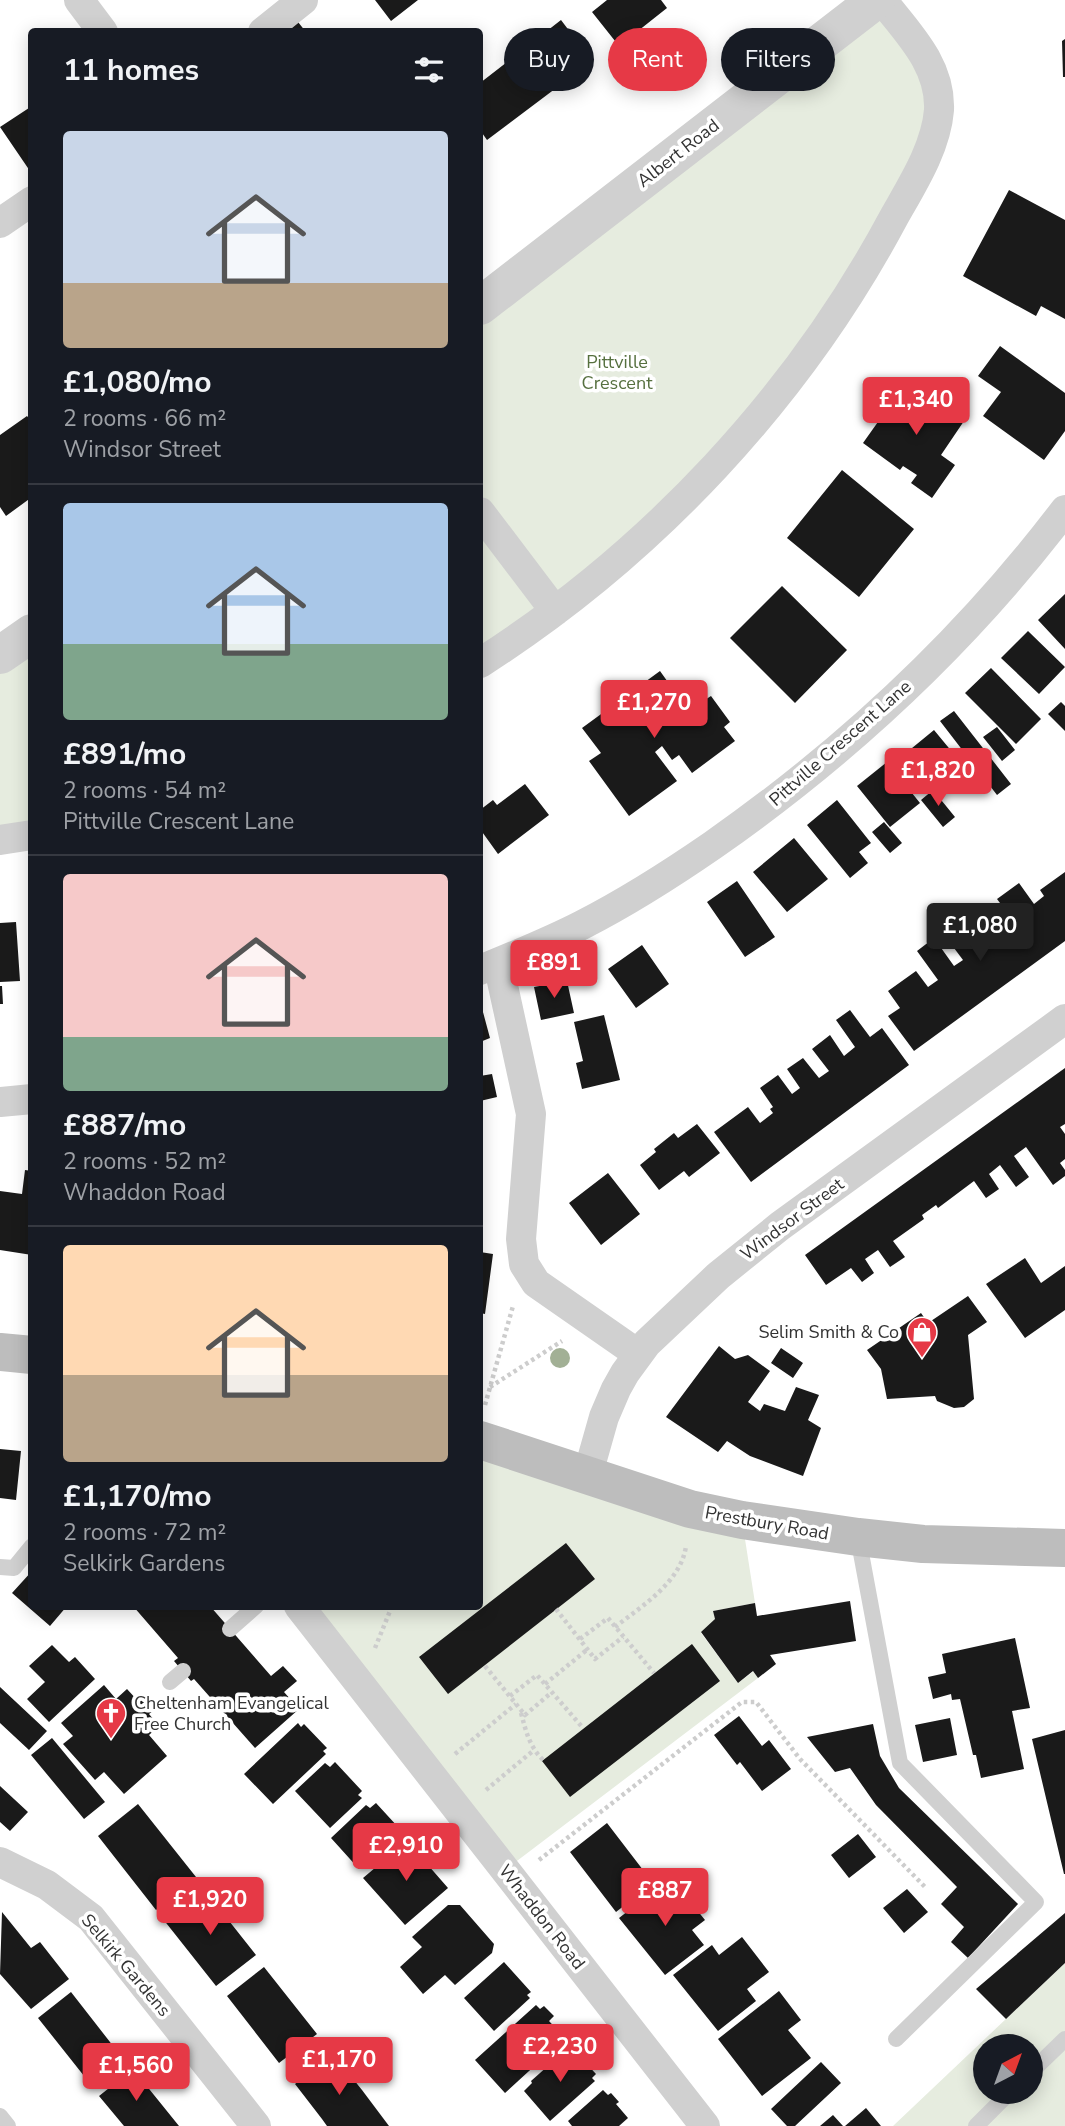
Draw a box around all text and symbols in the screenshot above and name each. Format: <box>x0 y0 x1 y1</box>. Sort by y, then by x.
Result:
chip: Buy <box>504 28 594 91</box>
chip: Rent <box>608 28 707 91</box>
chip: Filters <box>721 28 835 91</box>
text: 11 homes <box>63 50 199 91</box>
icon: filters <box>410 51 448 89</box>
street label: Albert Road <box>632 113 724 193</box>
icon: home <box>193 176 319 302</box>
park label: Pittville Crescent <box>582 350 653 395</box>
text: £1,080/mo <box>63 362 212 403</box>
pin: £1,340 <box>859 378 973 437</box>
text: £1,340 <box>879 384 953 415</box>
text: 2 rooms · 66 m² <box>63 403 226 434</box>
text: Windsor Street <box>63 434 221 465</box>
icon: home <box>193 548 319 674</box>
street label: Pittville Crescent Lane <box>764 675 916 811</box>
pin: £1,270 <box>597 680 711 740</box>
text: £1,270 <box>617 687 691 718</box>
text: £891/mo <box>63 734 186 775</box>
pin: £1,820 <box>881 748 995 808</box>
text: £1,820 <box>901 755 975 786</box>
text: 2 rooms · 54 m² <box>63 775 226 806</box>
text: Pittville Crescent Lane <box>63 806 294 837</box>
pin: £1,080 <box>923 904 1037 963</box>
text: £1,080 <box>943 910 1017 941</box>
icon: home <box>193 919 319 1045</box>
pin: £891 <box>513 940 595 1000</box>
text: £891 <box>526 947 582 978</box>
text: £887/mo <box>63 1105 186 1146</box>
text: 2 rooms · 52 m² <box>63 1146 226 1177</box>
street label: Windsor Street <box>735 1172 849 1266</box>
text: Whaddon Road <box>63 1177 226 1208</box>
icon: home <box>193 1290 319 1416</box>
shop icon: Selim Smith & Co <box>905 1315 939 1359</box>
place label: Selim Smith & Co <box>758 1320 899 1344</box>
text: £1,170/mo <box>63 1476 212 1517</box>
street label: Prestbury Road <box>703 1500 831 1546</box>
text: 2 rooms · 72 m² <box>63 1517 226 1548</box>
text: Selkirk Gardens <box>63 1548 225 1579</box>
place label: Cheltenham Evangelical Free Church <box>134 1691 330 1736</box>
church icon: Cheltenham Evangelical Free Church <box>94 1696 128 1740</box>
pin: £2,910 <box>349 1824 463 1883</box>
text: £2,910 <box>369 1830 443 1861</box>
street label: Whaddon Road <box>493 1859 591 1975</box>
pin: £887 <box>624 1868 706 1928</box>
text: £887 <box>637 1875 693 1906</box>
pin: £1,920 <box>153 1878 267 1937</box>
text: £1,920 <box>173 1884 247 1915</box>
street label: Selkirk Gardens <box>76 1909 176 2021</box>
pin: £2,230 <box>503 2024 617 2084</box>
text: £2,230 <box>523 2031 597 2062</box>
north arrow <box>973 2034 1043 2104</box>
map controls <box>973 2034 1043 2104</box>
pin: £1,170 <box>282 2038 396 2097</box>
pin: £1,560 <box>79 2044 193 2103</box>
text: £1,170 <box>302 2044 376 2075</box>
text: £1,560 <box>99 2050 173 2081</box>

